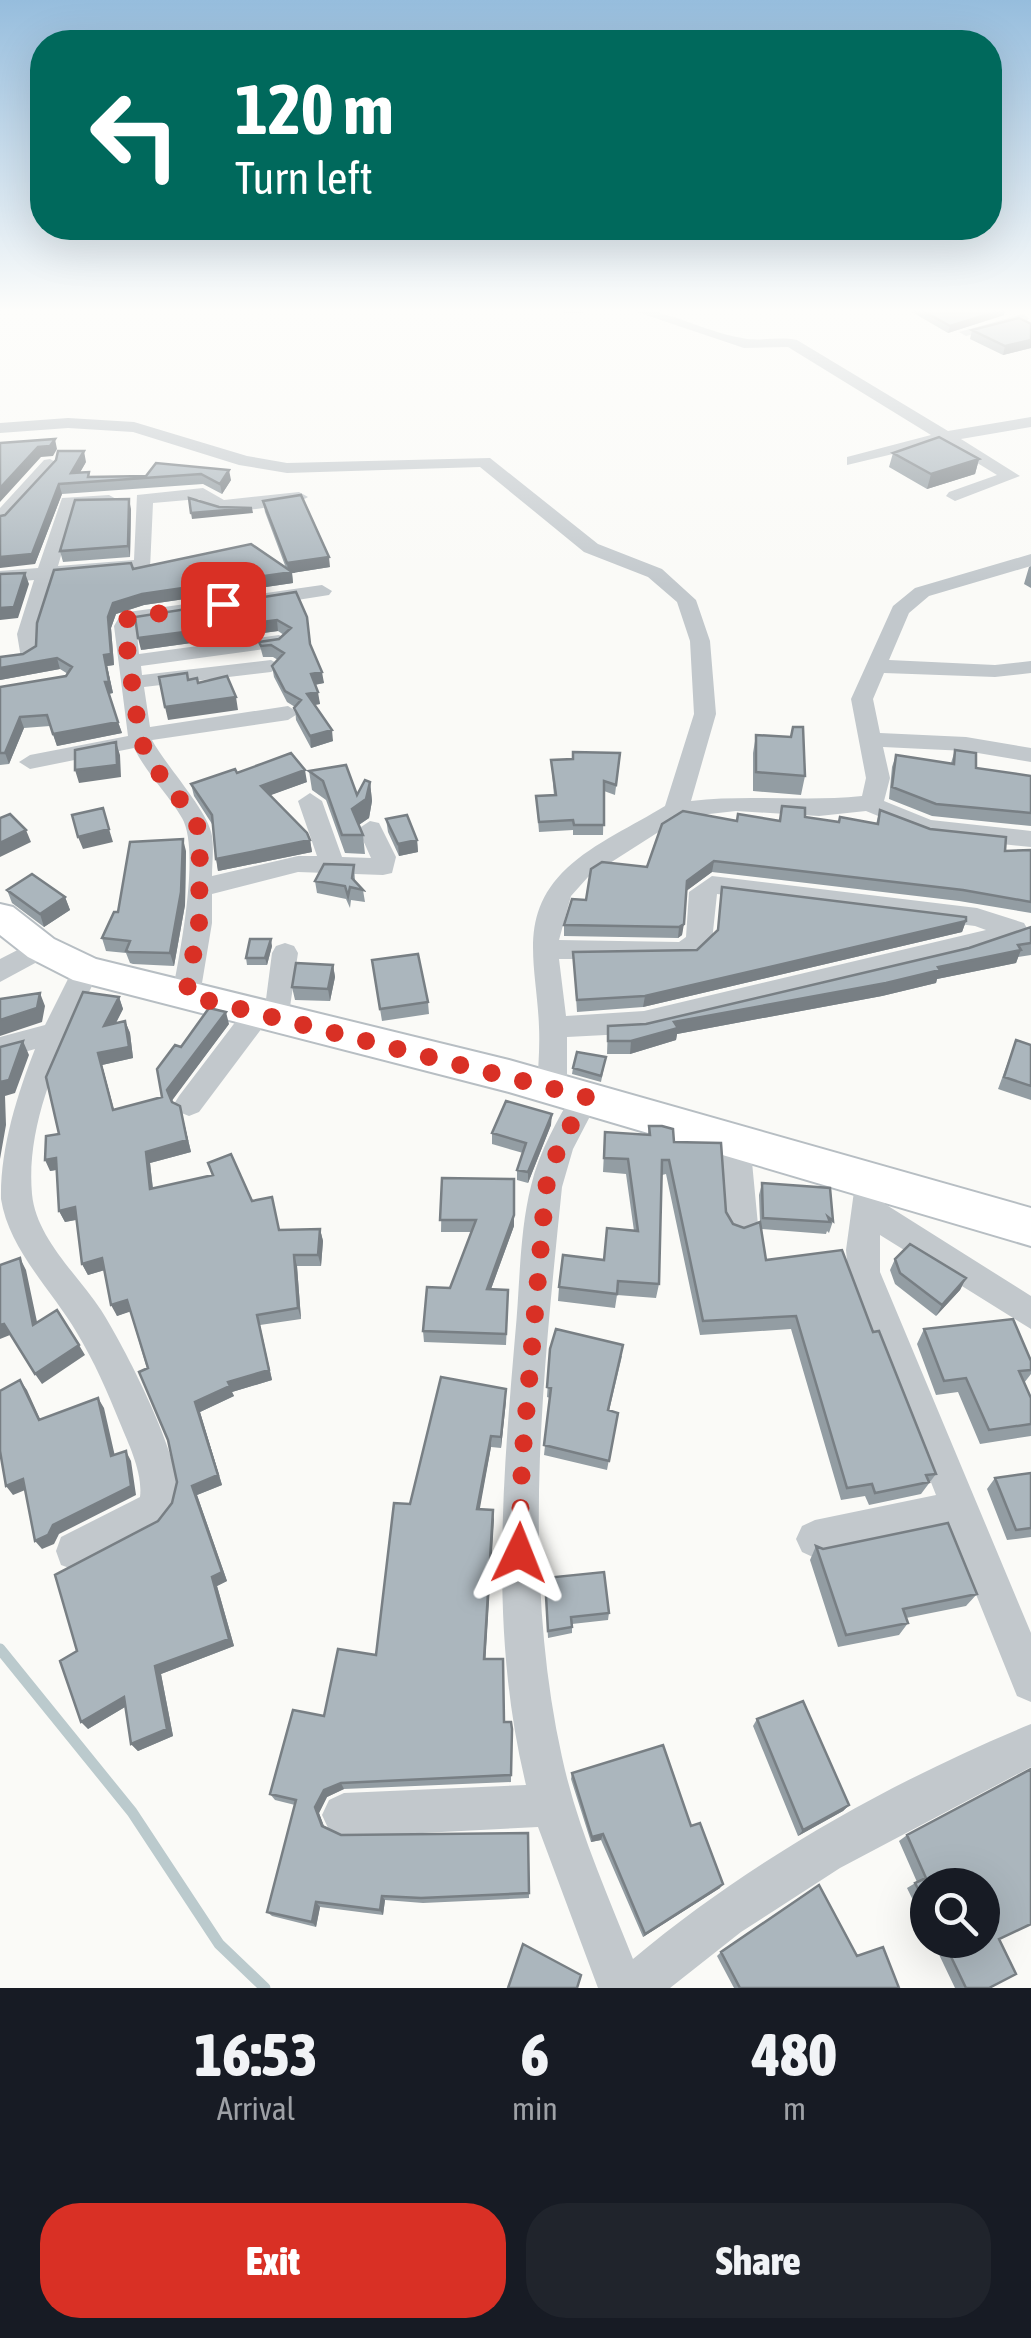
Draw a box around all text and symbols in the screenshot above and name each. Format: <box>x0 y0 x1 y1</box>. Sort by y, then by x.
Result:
text: 120 m <box>235 69 394 149</box>
icon: left <box>70 70 200 200</box>
text: Turn left <box>235 152 373 204</box>
pin <box>181 562 266 647</box>
icon: arrive <box>196 577 251 632</box>
position arrow <box>467 1501 571 1605</box>
map controls <box>910 1868 1000 1958</box>
button: search <box>910 1868 1000 1958</box>
text: 16:53 <box>194 2020 318 2089</box>
text: 6 <box>521 2020 549 2089</box>
text: 480 <box>752 2020 837 2089</box>
text: Arrival <box>217 2090 295 2127</box>
text: min <box>512 2090 558 2127</box>
text: m <box>783 2090 806 2127</box>
button: Exit <box>40 2203 506 2318</box>
button: Share <box>526 2203 991 2318</box>

